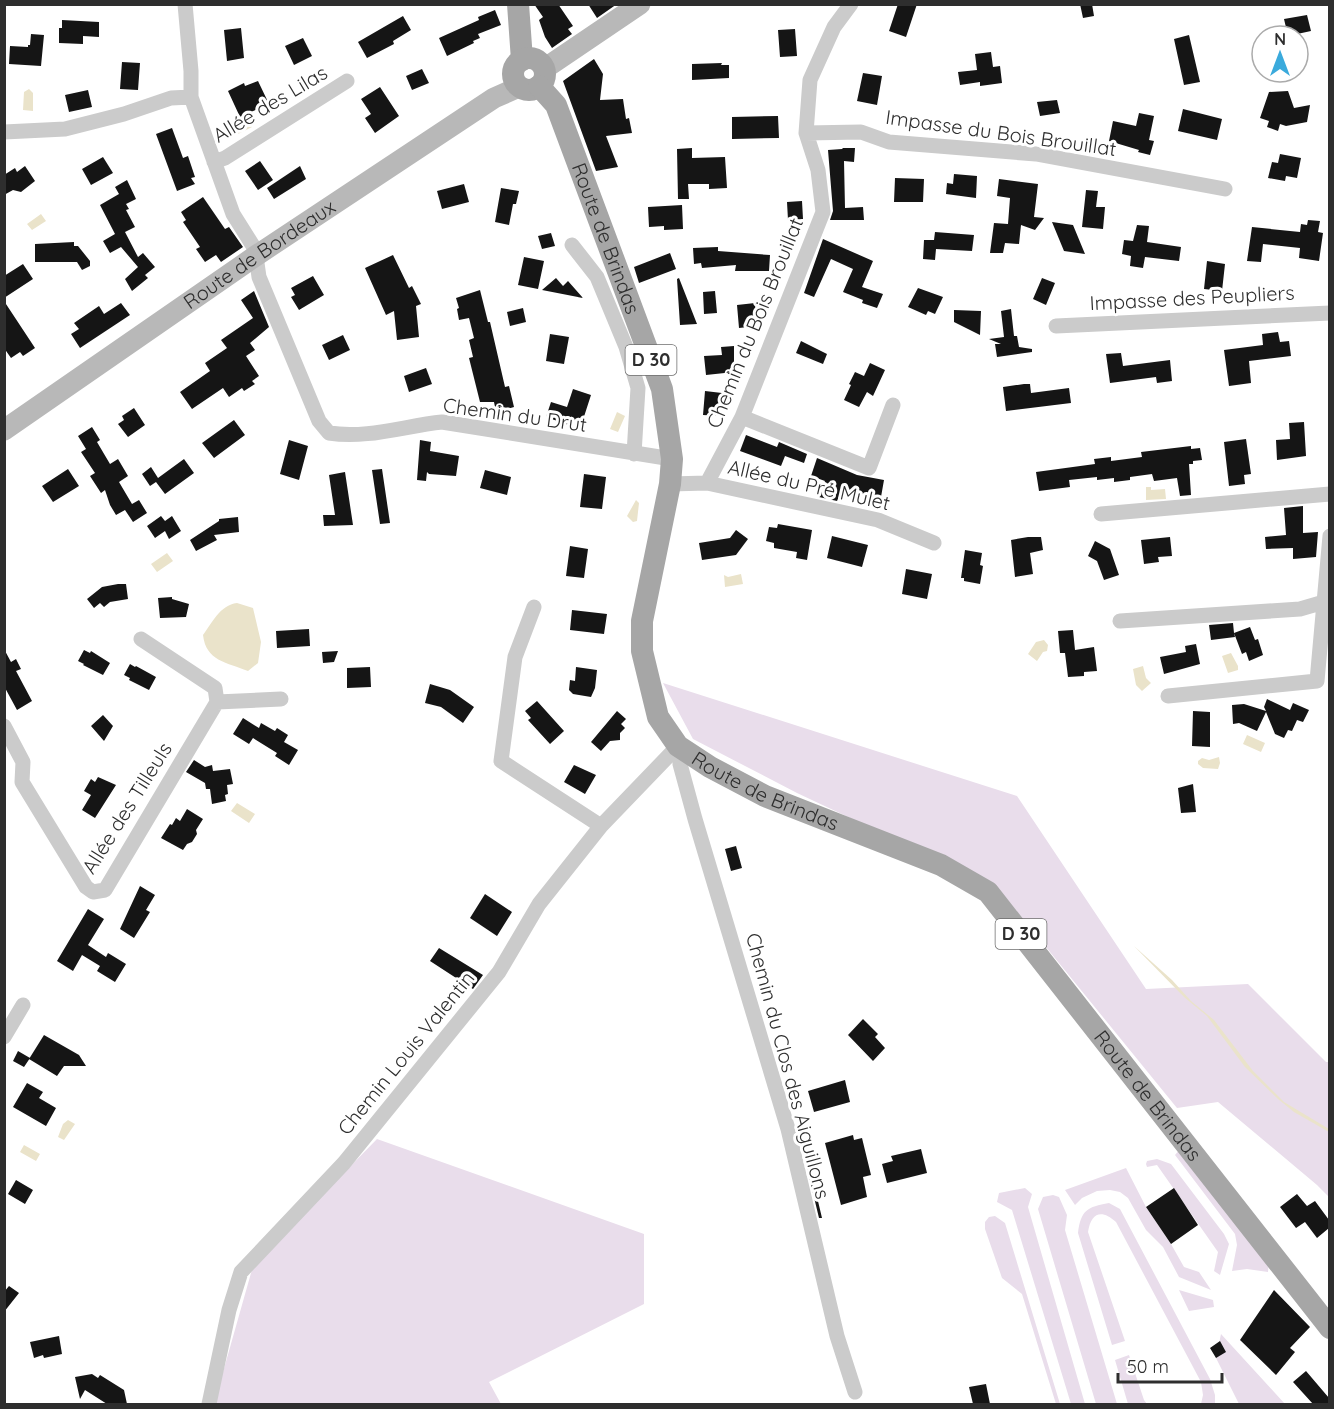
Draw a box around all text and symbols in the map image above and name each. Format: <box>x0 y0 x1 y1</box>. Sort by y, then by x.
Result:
north arrow <box>1250 24 1310 84</box>
text: N <box>1274 29 1286 49</box>
street label: Allée des Lilas <box>208 60 332 148</box>
street label: Impasse du Bois Brouillat <box>884 104 1118 161</box>
street label: Route de Brindas <box>567 159 646 317</box>
street label: Route de Bordeaux <box>178 194 340 314</box>
street label: Chemin du Bois Brouillat <box>701 214 808 432</box>
street label: Impasse des Peupliers <box>1089 280 1295 315</box>
road number: D 30 <box>626 345 676 375</box>
street label: Chemin du Drut <box>442 392 589 437</box>
street label: Allée du Pré Mulet <box>726 454 893 515</box>
street label: Allée des Tilleuls <box>76 737 177 878</box>
street label: Route de Brindas <box>687 746 842 836</box>
road number: D 30 <box>996 919 1046 949</box>
street label: Chemin du Clos des Aiguillons <box>741 930 836 1202</box>
street label: Chemin Louis Valentin <box>332 966 479 1140</box>
street label: Route de Brindas <box>1089 1025 1207 1166</box>
scale bar <box>1118 1346 1222 1384</box>
text: 50 m <box>1127 1355 1169 1378</box>

